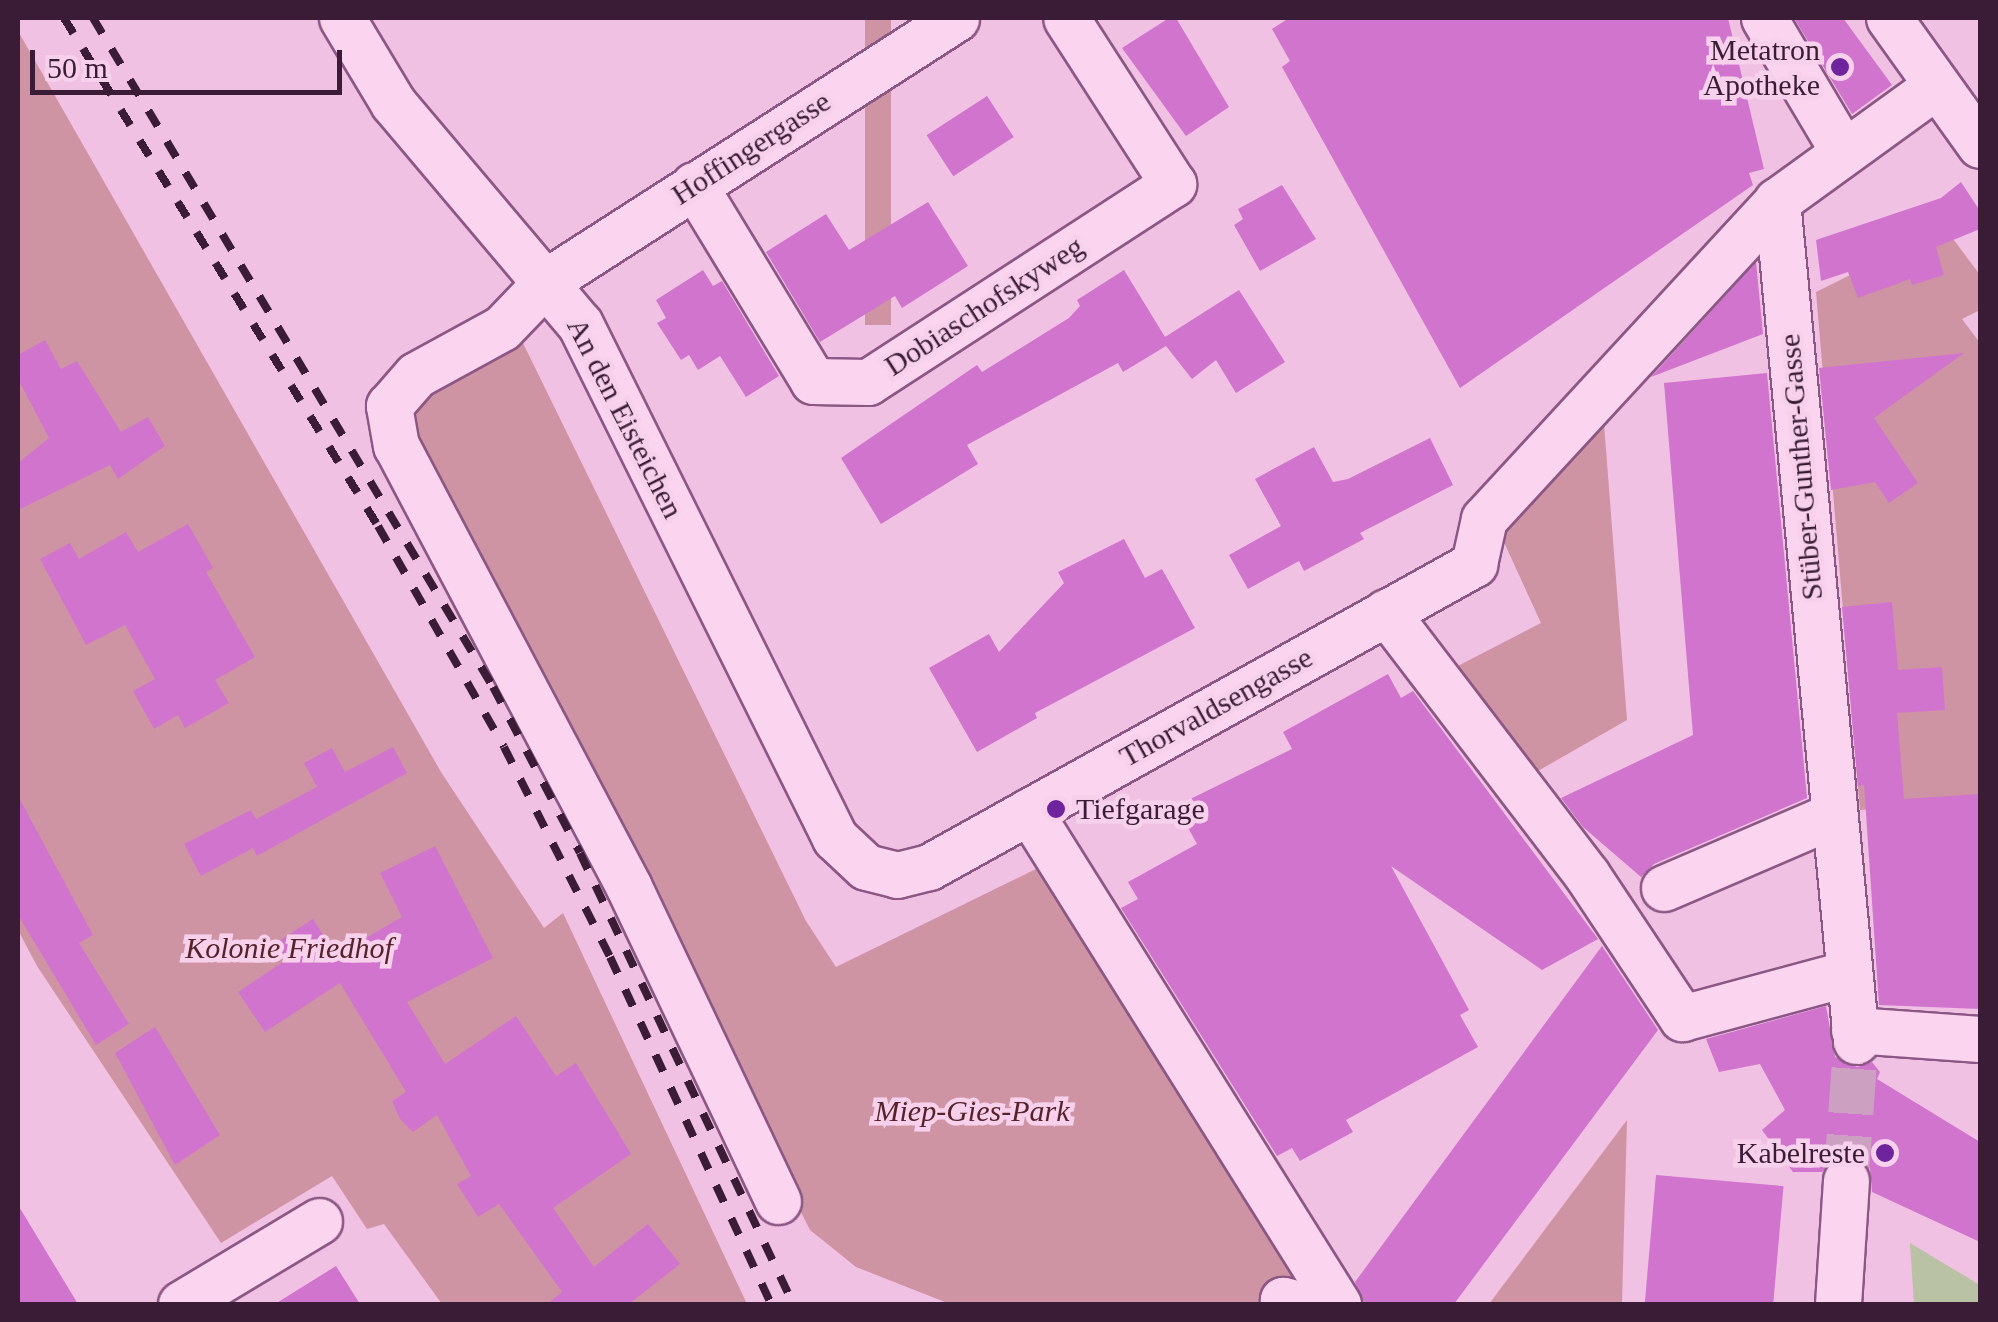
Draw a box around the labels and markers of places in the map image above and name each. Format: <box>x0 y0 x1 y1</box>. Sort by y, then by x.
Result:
place label: Metatron Apotheke <box>1703 32 1820 102</box>
marker: Metatron Apotheke <box>1829 56 1851 78</box>
place label: Tiefgarage <box>1076 791 1205 827</box>
marker: Tiefgarage <box>1045 798 1067 820</box>
place label: Kabelreste <box>1737 1135 1865 1171</box>
marker: Kabelreste <box>1874 1142 1896 1164</box>

